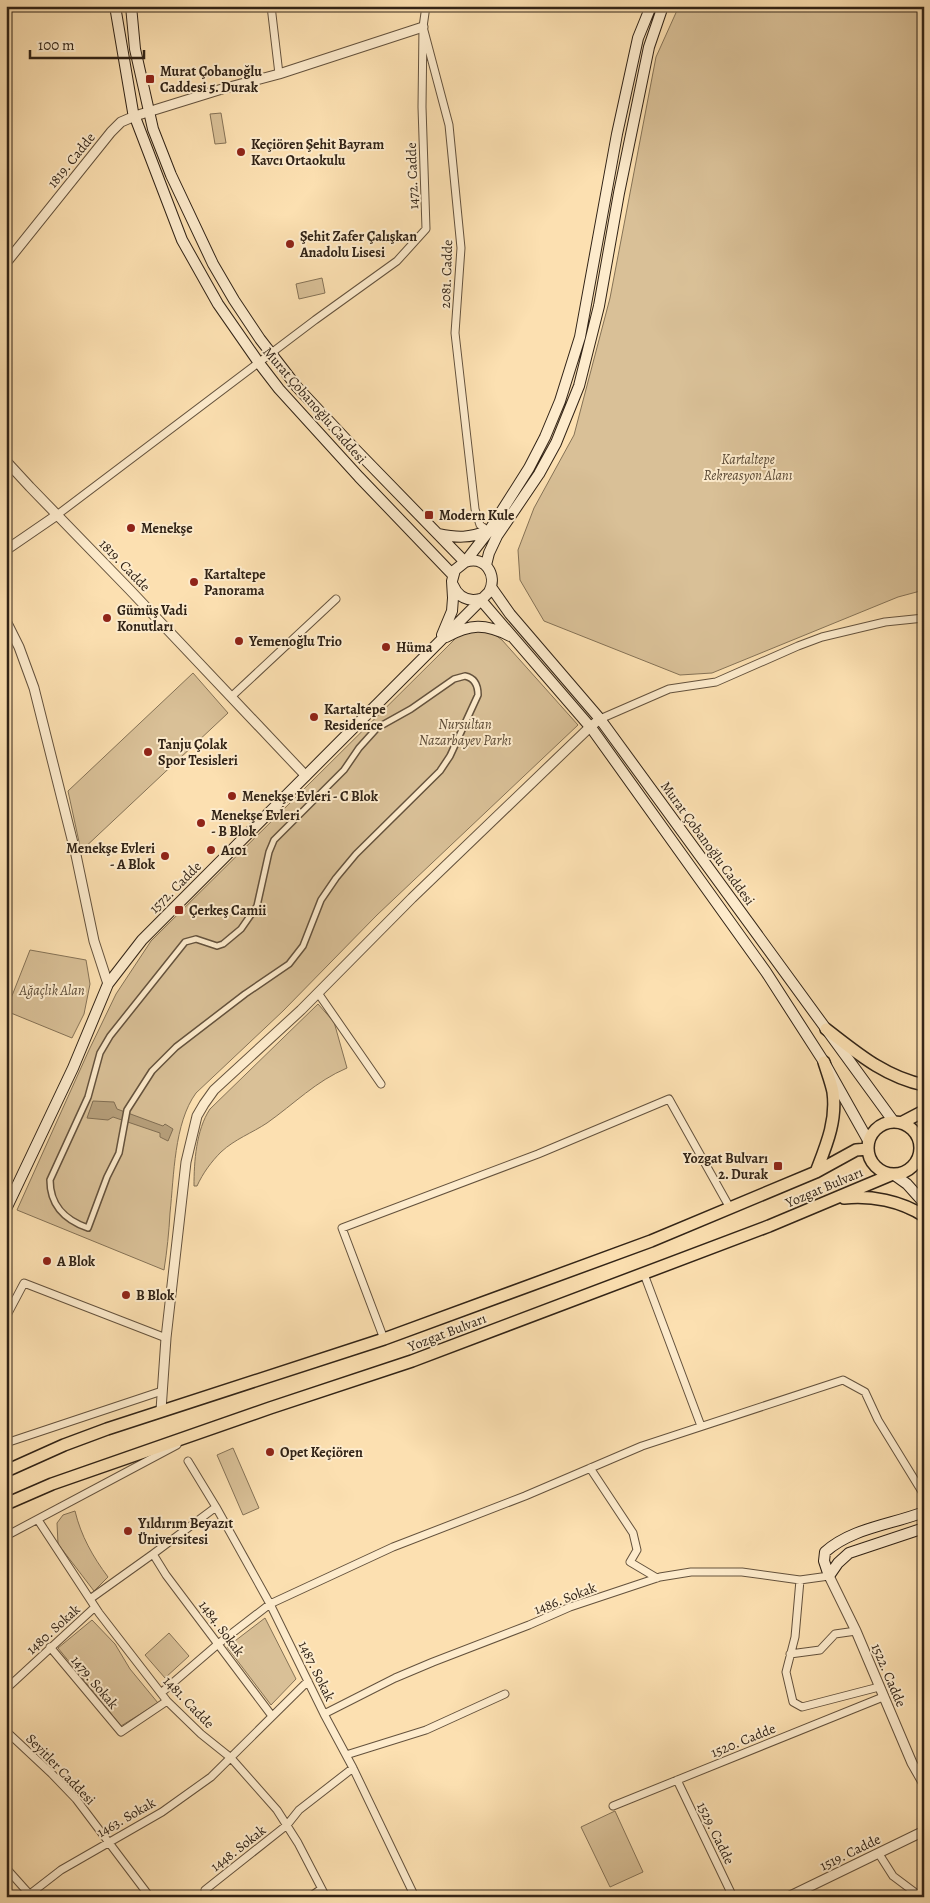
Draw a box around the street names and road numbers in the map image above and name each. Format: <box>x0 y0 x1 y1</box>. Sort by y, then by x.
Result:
street label: 1819. Cadde <box>43 129 100 192</box>
street label: 1472. Cadde <box>402 142 423 210</box>
street label: 2081. Cadde <box>436 239 457 309</box>
street label: Murat Çobanoğlu Caddesi <box>259 343 371 468</box>
street label: 1819. Cadde <box>95 535 154 596</box>
street label: Murat Çobanoğlu Caddesi <box>656 777 759 909</box>
street label: 1572. Cadde <box>145 857 206 918</box>
street label: Yozgat Bulvarı <box>782 1163 866 1213</box>
street label: Yozgat Bulvarı <box>404 1309 489 1356</box>
street label: 1486. Sokak <box>531 1578 599 1619</box>
street label: 1484. Sokak <box>194 1597 249 1660</box>
street label: 1480. Sokak <box>22 1600 84 1659</box>
street label: 1487. Sokak <box>294 1638 339 1705</box>
street label: 1522. Cadde <box>867 1640 910 1710</box>
street label: 1479. Sokak <box>67 1652 123 1713</box>
street label: 1481. Cadde <box>159 1672 218 1733</box>
street label: 1520. Cadde <box>708 1719 778 1762</box>
street label: Seyitler Caddesi <box>22 1730 100 1809</box>
street label: 1463. Sokak <box>94 1793 159 1842</box>
street label: 1529. Cadde <box>692 1799 739 1868</box>
street label: 1448. Sokak <box>207 1821 270 1876</box>
street label: 1519. Cadde <box>817 1830 884 1875</box>

